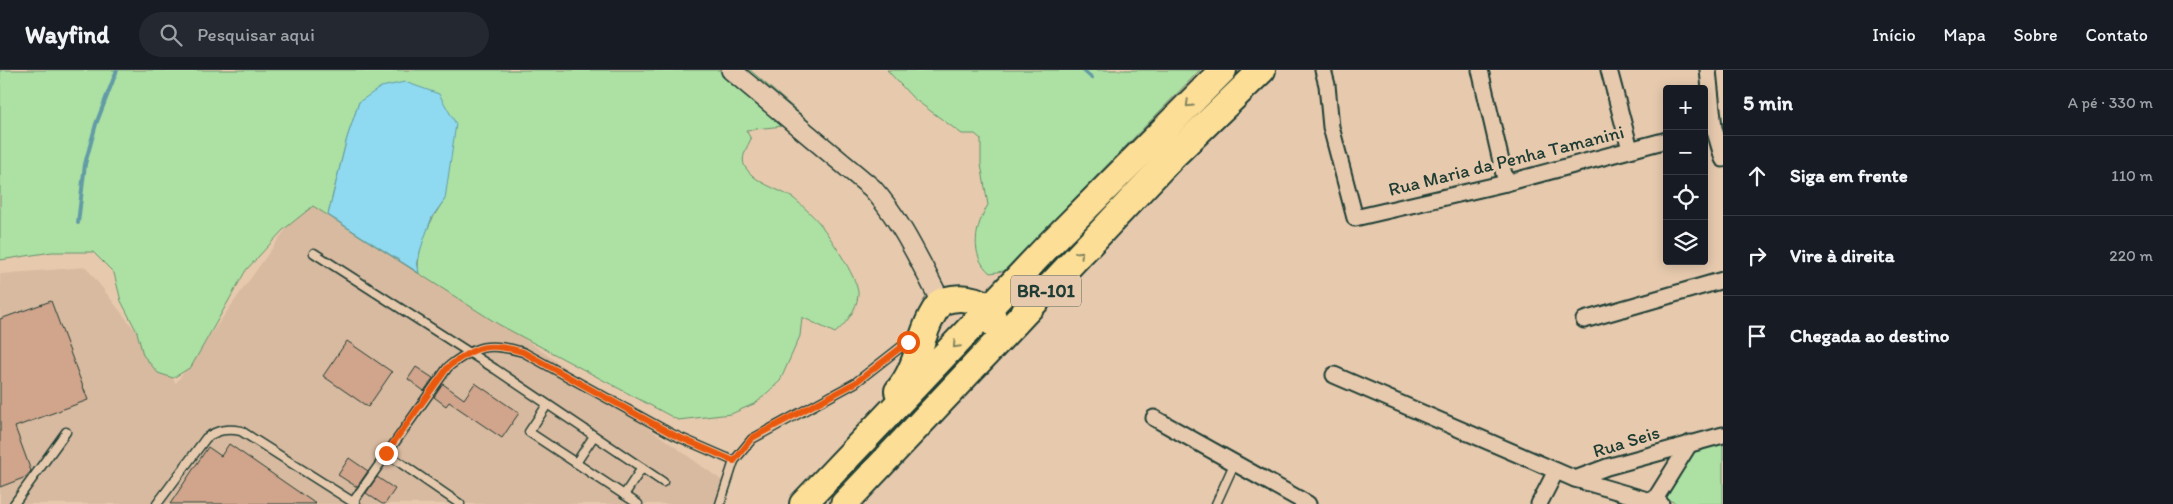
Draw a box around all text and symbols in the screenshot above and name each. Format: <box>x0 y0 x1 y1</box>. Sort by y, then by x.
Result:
search box <box>139 12 489 57</box>
text: Wayfind <box>25 20 109 49</box>
icon: search <box>157 21 185 49</box>
text: Pesquisar aqui <box>197 23 315 46</box>
text: Início <box>1872 24 1916 46</box>
text: Mapa <box>1944 24 1986 46</box>
text: Sobre <box>2014 24 2058 46</box>
text: Contato <box>2086 24 2148 46</box>
map controls <box>1663 85 1708 265</box>
button: + <box>1663 85 1708 130</box>
text: 5 min <box>1743 90 1793 115</box>
text: A pé · 330 m <box>2068 93 2153 112</box>
one-way arrow <box>1185 98 1194 107</box>
street label: Rua Maria da Penha Tamanini <box>1386 120 1626 201</box>
button: − <box>1663 130 1708 175</box>
icon: ahead <box>1743 162 1771 190</box>
text: Siga em frente <box>1790 164 1908 187</box>
text: 110 m <box>2111 166 2153 185</box>
button: locate <box>1663 175 1708 220</box>
button: layers <box>1663 220 1708 265</box>
icon: right <box>1743 242 1771 270</box>
text: Vire à direita <box>1790 244 1895 267</box>
text: 220 m <box>2109 246 2153 265</box>
one-way arrow <box>1074 251 1083 260</box>
road number: BR-101 <box>1011 276 1081 307</box>
icon: arrive <box>1743 322 1771 350</box>
text: Chegada ao destino <box>1790 324 1949 347</box>
route start <box>897 331 920 354</box>
one-way arrow <box>953 339 962 348</box>
street label: Rua Seis <box>1590 420 1662 463</box>
route end <box>375 442 398 465</box>

